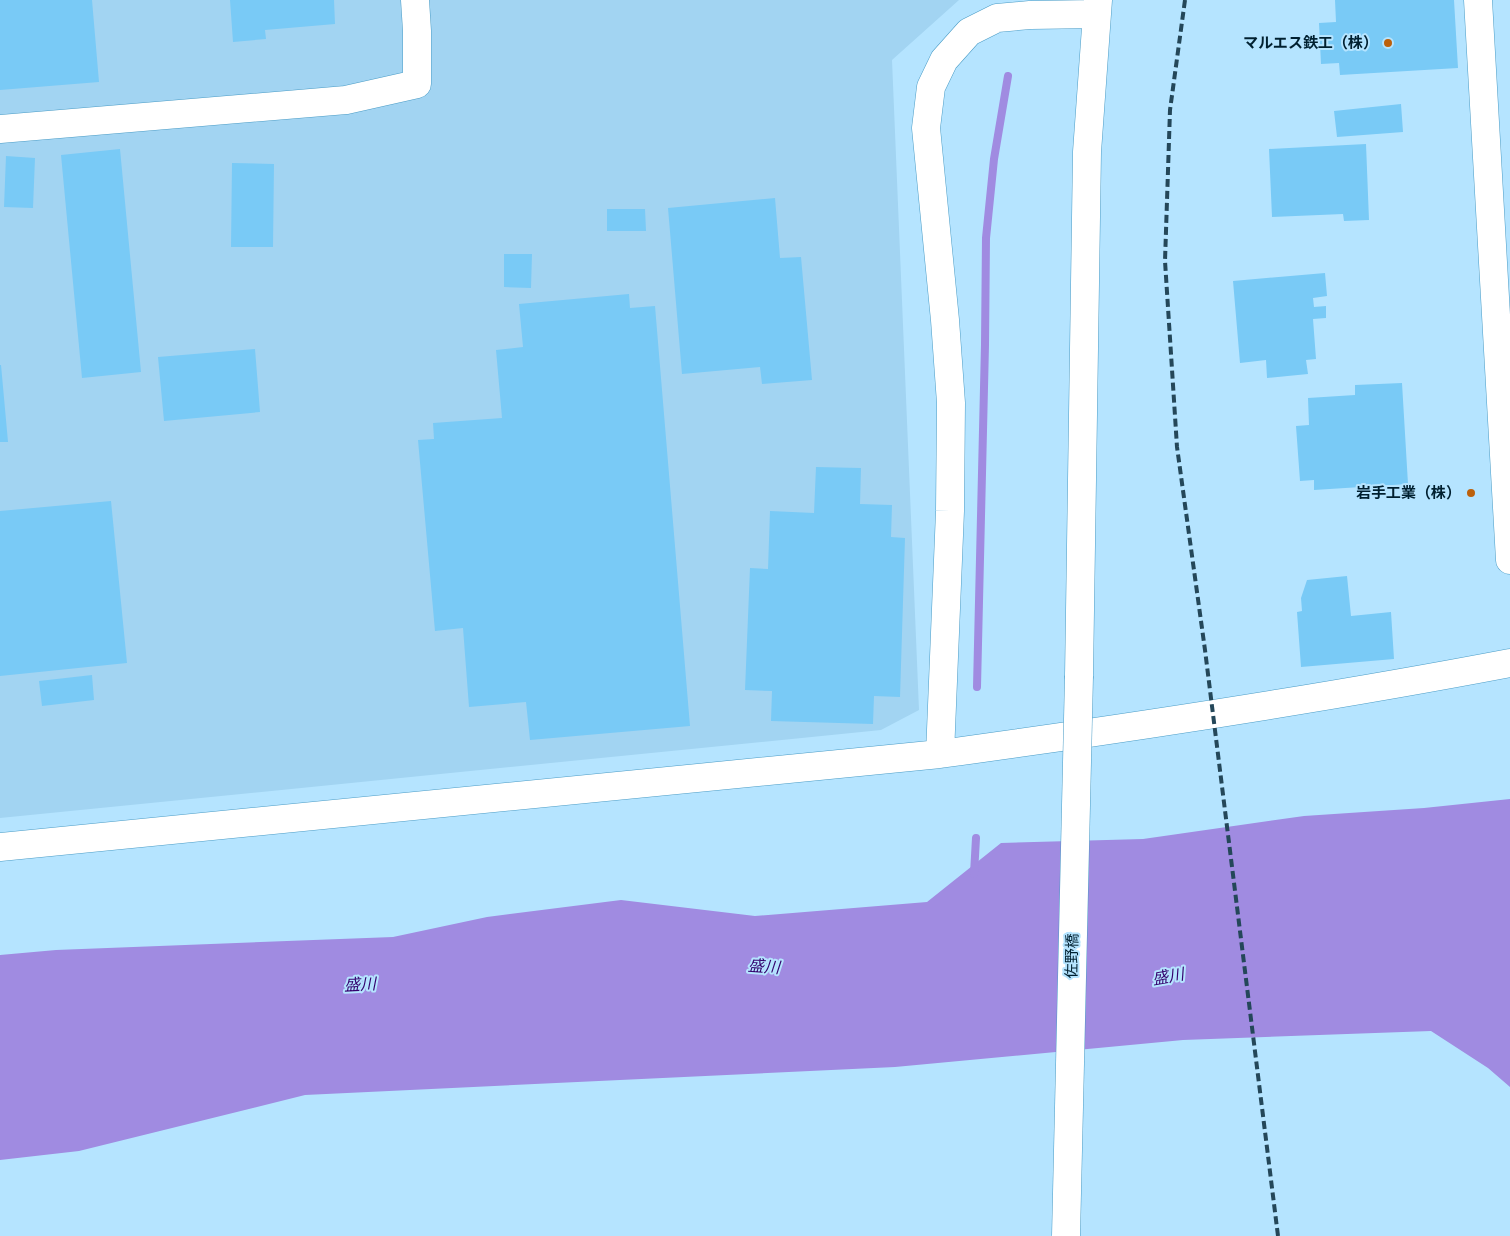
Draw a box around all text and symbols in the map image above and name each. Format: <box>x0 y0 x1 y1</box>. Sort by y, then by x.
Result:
place label: マルエス鉄工（株） <box>1243 31 1378 54</box>
marker: マルエス鉄工（株） <box>1382 37 1394 49</box>
place label: 岩手工業（株） <box>1356 481 1461 504</box>
marker: 岩手工業（株） <box>1465 487 1477 499</box>
street label: 佐野橋 <box>1060 933 1083 979</box>
water label: 盛川 <box>747 953 783 979</box>
water label: 盛川 <box>1150 961 1188 991</box>
water label: 盛川 <box>343 971 379 997</box>

